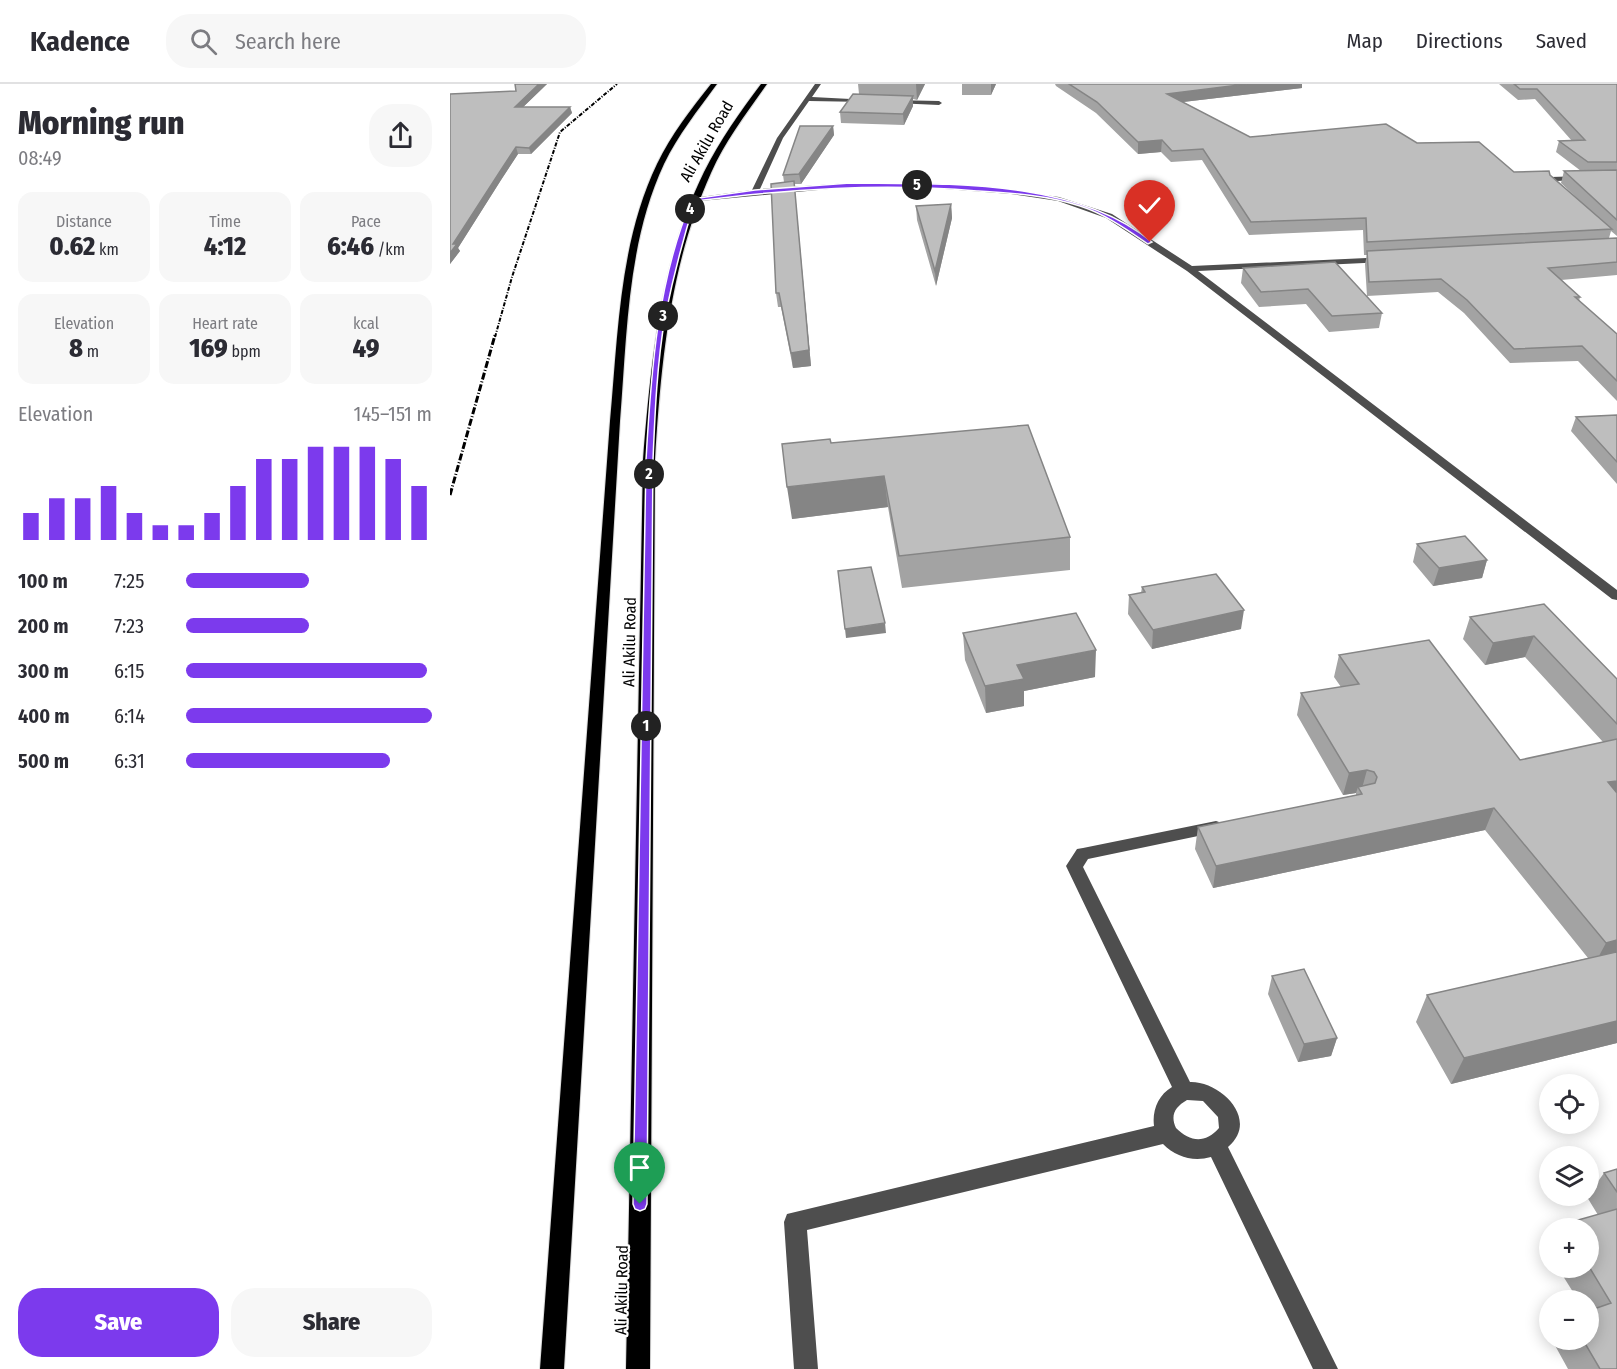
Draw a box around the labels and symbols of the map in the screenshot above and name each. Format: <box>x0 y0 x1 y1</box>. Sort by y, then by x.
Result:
street label: Ali Akilu Road <box>676 98 737 185</box>
pin: 5 <box>902 170 932 200</box>
pin <box>1124 180 1175 242</box>
pin: 4 <box>675 194 705 224</box>
pin: 3 <box>648 301 678 331</box>
pin: 2 <box>634 459 664 489</box>
street label: Ali Akilu Road <box>619 597 640 687</box>
pin: 1 <box>631 711 661 741</box>
pin <box>614 1142 665 1204</box>
street label: Ali Akilu Road <box>611 1245 632 1335</box>

